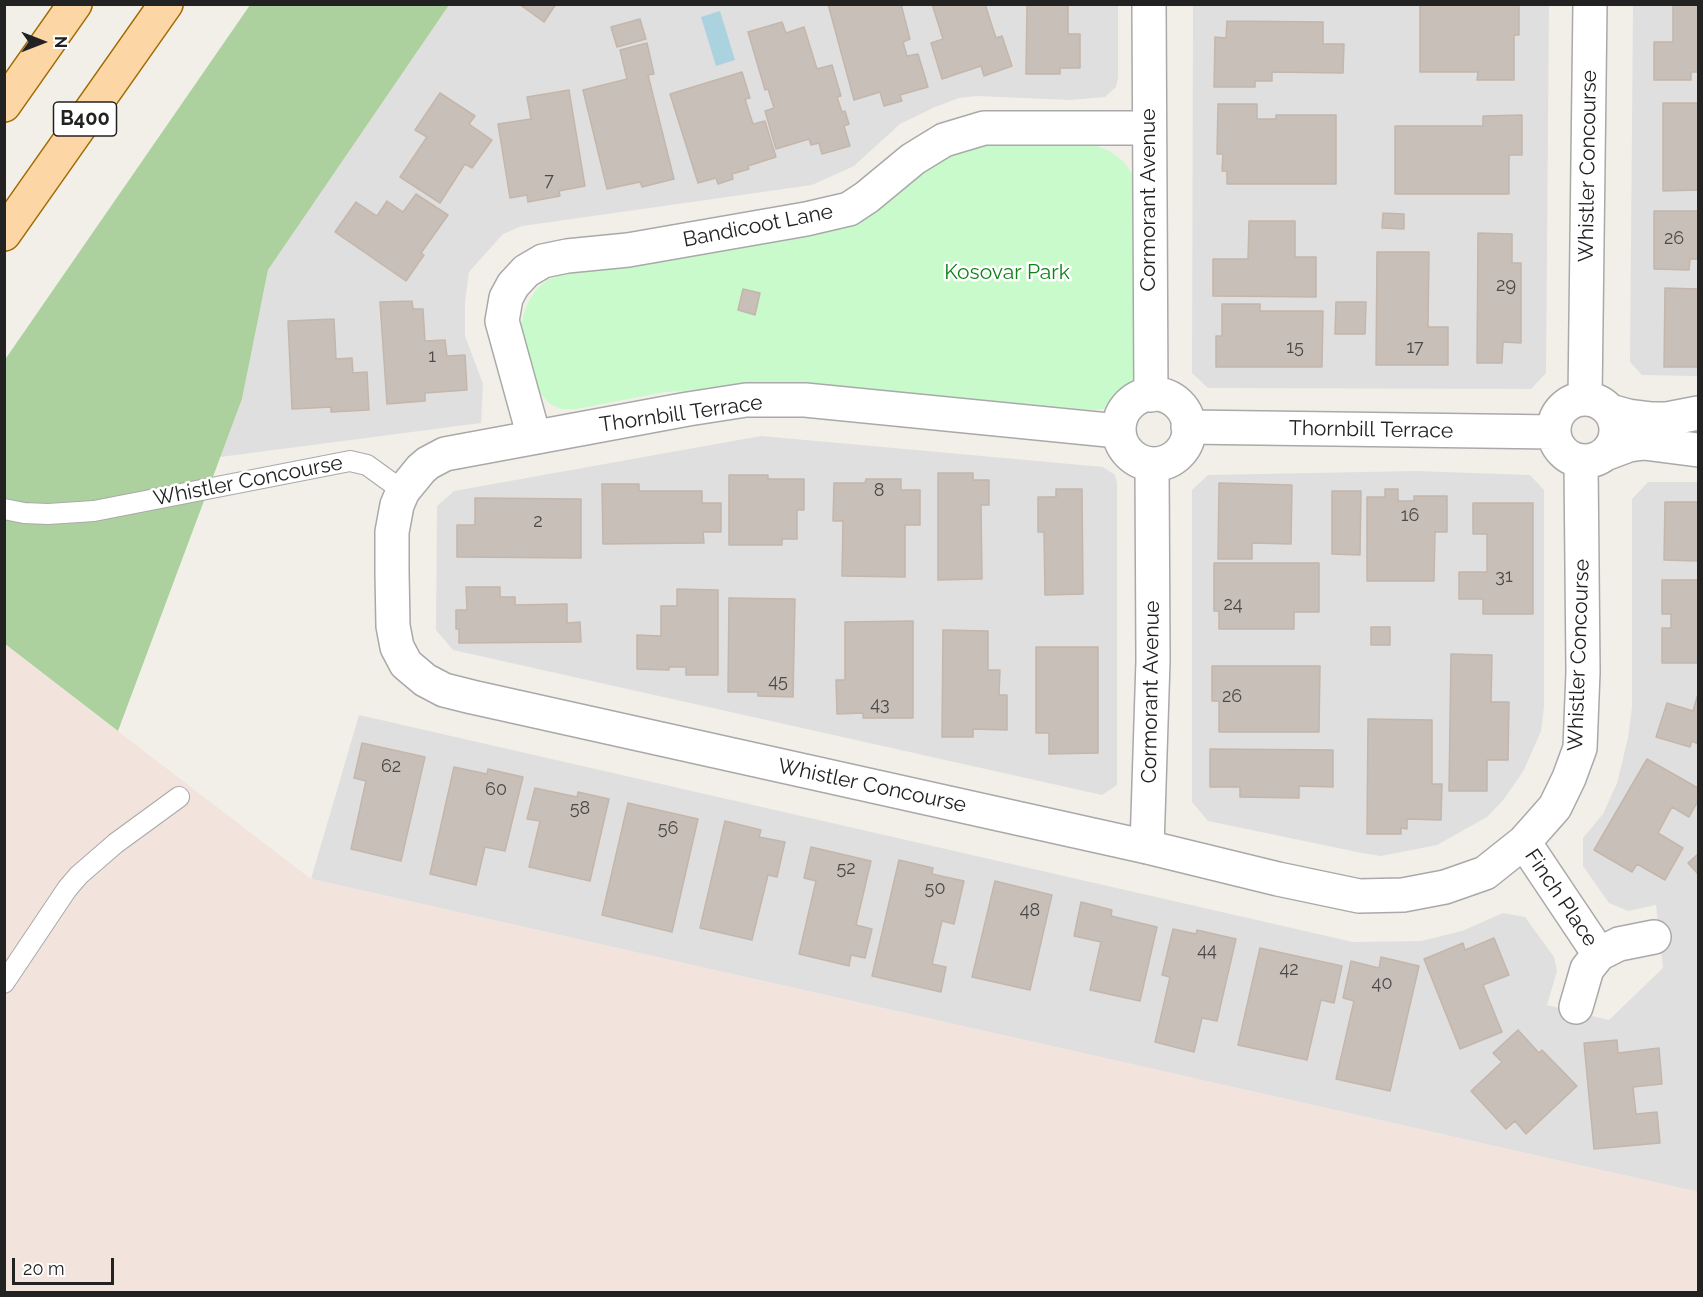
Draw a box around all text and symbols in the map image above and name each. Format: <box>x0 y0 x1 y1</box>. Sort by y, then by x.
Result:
north arrow <box>12 12 72 72</box>
text: N <box>51 36 70 48</box>
street label: Whistler Concourse <box>1574 70 1602 262</box>
road number: B400 <box>54 102 116 136</box>
street label: Cormorant Avenue <box>1136 108 1162 292</box>
house number: 7 <box>544 170 554 192</box>
street label: Bandicoot Lane <box>681 199 835 253</box>
house number: 26 <box>1664 228 1684 250</box>
park label: Kosovar Park <box>944 260 1070 286</box>
house number: 29 <box>1496 275 1516 297</box>
house number: 15 <box>1286 337 1304 359</box>
house number: 17 <box>1406 337 1424 359</box>
house number: 1 <box>428 346 436 368</box>
street label: Thornbill Terrace <box>598 390 764 438</box>
street label: Thornbill Terrace <box>1289 416 1453 444</box>
street label: Whistler Concourse <box>151 450 345 512</box>
house number: 8 <box>874 480 884 502</box>
house number: 16 <box>1401 505 1419 527</box>
house number: 2 <box>533 511 543 533</box>
street label: Whistler Concourse <box>1563 559 1595 751</box>
house number: 31 <box>1495 566 1513 588</box>
house number: 24 <box>1223 594 1243 616</box>
street label: Cormorant Avenue <box>1137 600 1165 784</box>
house number: 45 <box>768 671 788 693</box>
house number: 26 <box>1222 686 1242 708</box>
house number: 43 <box>870 694 890 716</box>
street label: Whistler Concourse <box>775 754 969 818</box>
house number: 62 <box>381 756 401 778</box>
house number: 60 <box>485 779 507 801</box>
house number: 58 <box>570 798 590 820</box>
house number: 56 <box>658 818 678 840</box>
street label: Finch Place <box>1519 844 1603 952</box>
house number: 52 <box>836 858 856 880</box>
house number: 50 <box>925 878 945 900</box>
house number: 48 <box>1020 900 1040 922</box>
house number: 44 <box>1197 940 1217 962</box>
house number: 42 <box>1279 959 1299 981</box>
house number: 40 <box>1372 973 1392 995</box>
scale bar <box>15 1246 117 1284</box>
text: 20 m <box>23 1258 65 1279</box>

